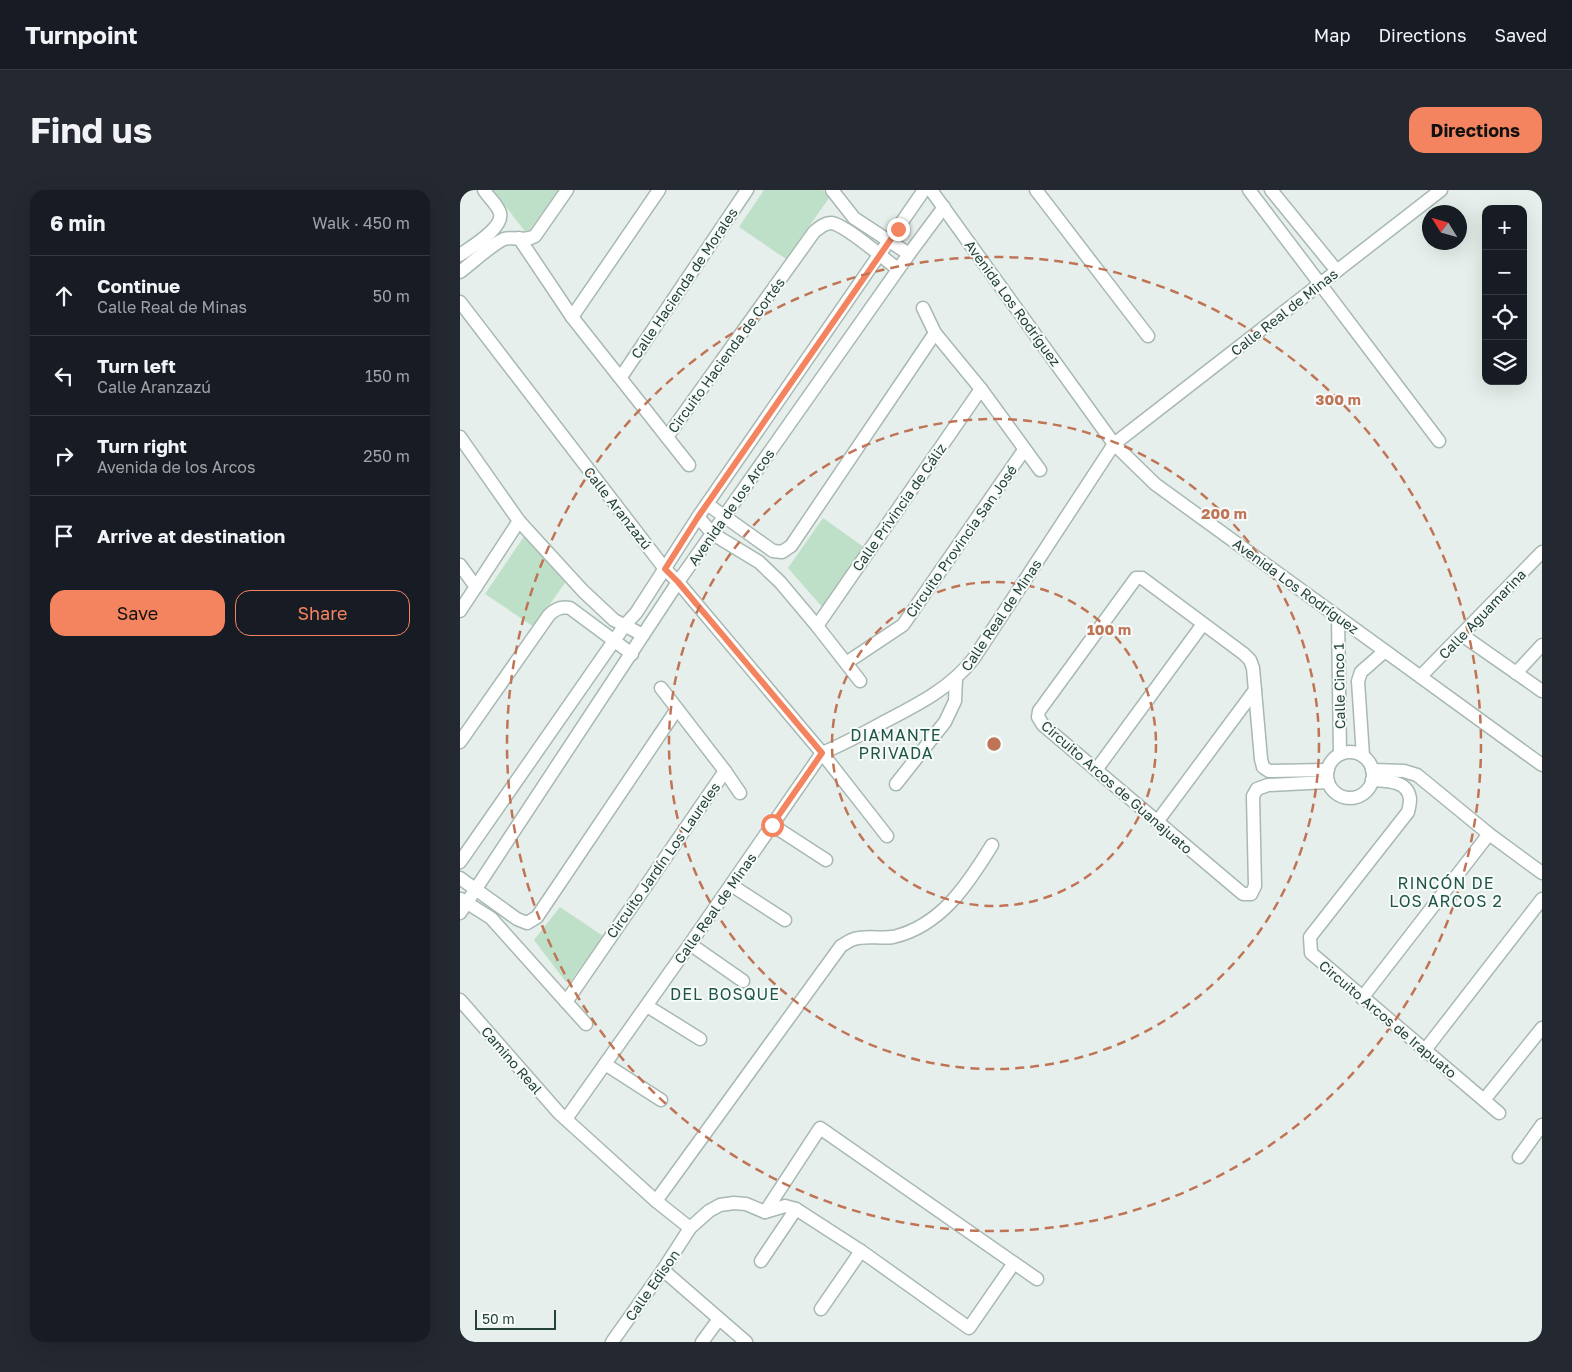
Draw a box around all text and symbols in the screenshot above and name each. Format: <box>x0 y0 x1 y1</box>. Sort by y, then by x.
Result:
text: Turnpoint <box>25 20 138 49</box>
text: Map <box>1314 24 1350 46</box>
text: Directions <box>1378 24 1466 46</box>
text: Saved <box>1494 24 1547 46</box>
button: Directions <box>1409 107 1542 153</box>
text: Find us <box>30 109 152 151</box>
street label: Calle Hacienda de Morales <box>627 204 741 362</box>
north arrow <box>1422 205 1467 250</box>
map controls <box>1482 205 1527 385</box>
button: + <box>1482 205 1527 250</box>
text: 6 min <box>50 210 105 236</box>
text: Walk · 450 m <box>312 213 410 233</box>
route end <box>887 218 910 241</box>
street label: Avenida Los Rodríguez <box>962 237 1064 369</box>
button: − <box>1482 250 1527 295</box>
street label: Calle Real de Minas <box>1227 265 1341 359</box>
text: Continue <box>97 274 180 297</box>
street label: Circuito Hacienda de Cortés <box>664 274 788 436</box>
icon: ahead <box>50 282 78 310</box>
text: 50 m <box>373 286 410 306</box>
button: locate <box>1482 295 1527 340</box>
text: Calle Real de Minas <box>97 297 247 317</box>
button: layers <box>1482 340 1527 385</box>
text: Turn left <box>97 354 176 377</box>
icon: left <box>50 362 78 390</box>
text: 150 m <box>365 366 410 386</box>
text: Calle Aranzazú <box>97 377 211 397</box>
text: 300 m <box>1315 390 1361 408</box>
text: Turn right <box>97 434 187 457</box>
street label: Calle Privincia de Cáliz <box>848 440 950 574</box>
icon: right <box>50 442 78 470</box>
street label: Avenida de los Arcos <box>684 445 778 569</box>
text: 250 m <box>363 446 410 466</box>
text: Avenida de los Arcos <box>97 457 255 477</box>
street label: Circuito Provincia San José <box>902 461 1020 621</box>
street label: Calle Aranzazú <box>581 463 655 553</box>
text: 200 m <box>1201 504 1247 522</box>
icon: arrive <box>50 522 78 550</box>
text: Arrive at destination <box>97 524 285 547</box>
street label: Avenida Los Rodríguez <box>1230 535 1362 637</box>
street label: Calle Real de Minas <box>957 556 1045 674</box>
street label: Calle Aguamarina <box>1435 566 1529 662</box>
button: Save <box>50 590 225 636</box>
button: Share <box>235 590 410 636</box>
text: 100 m <box>1087 620 1131 638</box>
street label: Calle Cinco 1 <box>1330 643 1348 729</box>
street label: Circuito Arcos de Guanajuato <box>1038 717 1196 857</box>
district label: DIAMANTE PRIVADA <box>850 725 942 763</box>
centre of rings <box>985 735 1003 753</box>
street label: Circuito Jardín Los Laureles <box>603 779 723 941</box>
route start <box>761 814 784 837</box>
street label: Calle Real de Minas <box>670 849 760 967</box>
district label: RINCÓN DE LOS ARCOS 2 <box>1389 873 1503 911</box>
street label: Circuito Arcos de Irapuato <box>1316 956 1460 1082</box>
district label: DEL BOSQUE <box>670 984 780 1004</box>
street label: Camino Real <box>478 1023 546 1097</box>
street label: Calle Edison <box>621 1246 683 1324</box>
scale bar <box>475 1307 556 1330</box>
text: 50 m <box>482 1310 515 1327</box>

